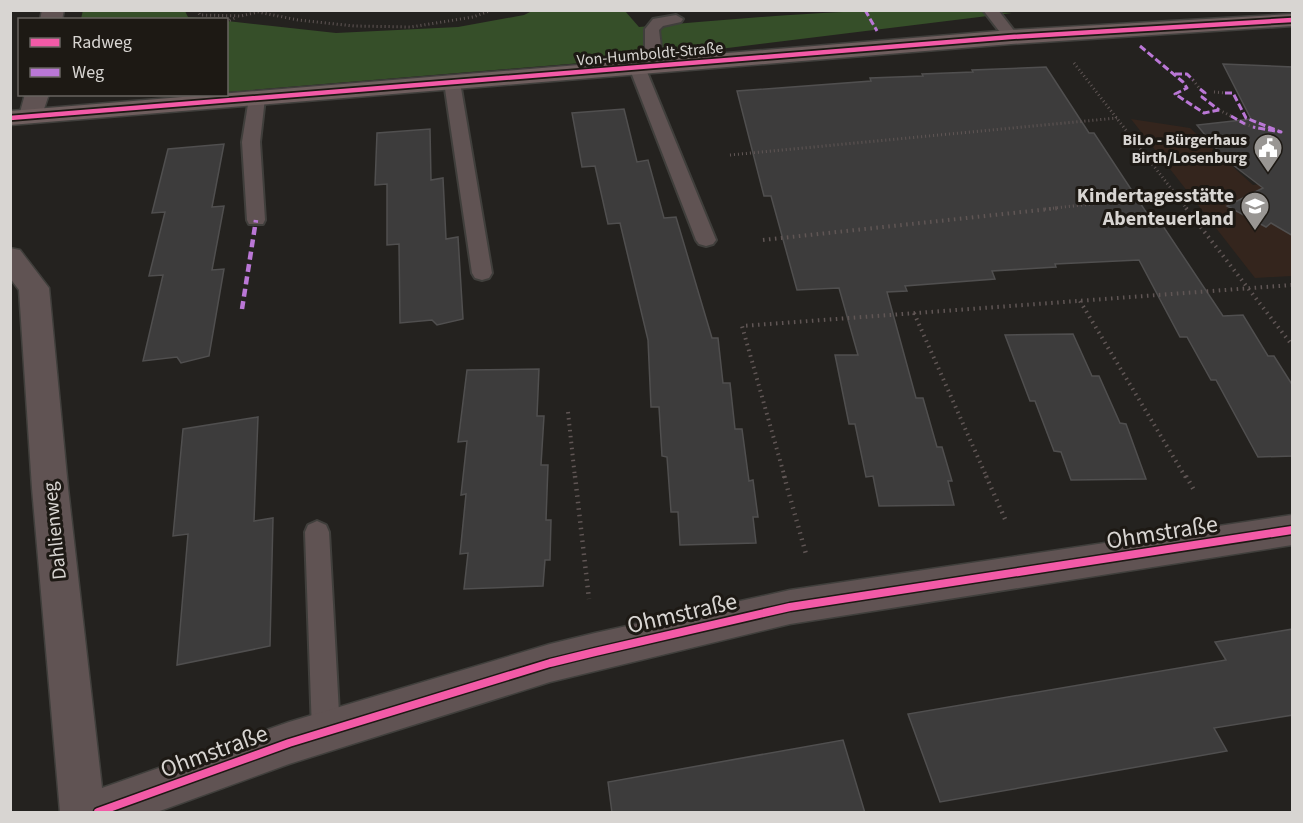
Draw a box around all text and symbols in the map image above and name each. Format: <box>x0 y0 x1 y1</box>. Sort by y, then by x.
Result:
legend <box>18 18 228 96</box>
text: Radweg <box>72 30 132 55</box>
street label: Von-Humboldt-Straße <box>576 37 724 71</box>
text: Weg <box>72 60 104 85</box>
place label: BiLo - Bürgerhaus Birth/Losenburg <box>1123 129 1247 169</box>
public building icon: BiLo - Bürgerhaus Birth/Losenburg <box>1252 132 1284 174</box>
place label: Kindertagesstätte Abenteuerland <box>1077 182 1234 233</box>
school or university icon: Kindertagesstätte Abenteuerland <box>1239 190 1271 232</box>
street label: Dahlienweg <box>36 481 74 581</box>
street label: Ohmstraße <box>1104 506 1220 559</box>
street label: Ohmstraße <box>624 584 741 643</box>
street label: Ohmstraße <box>155 716 273 787</box>

